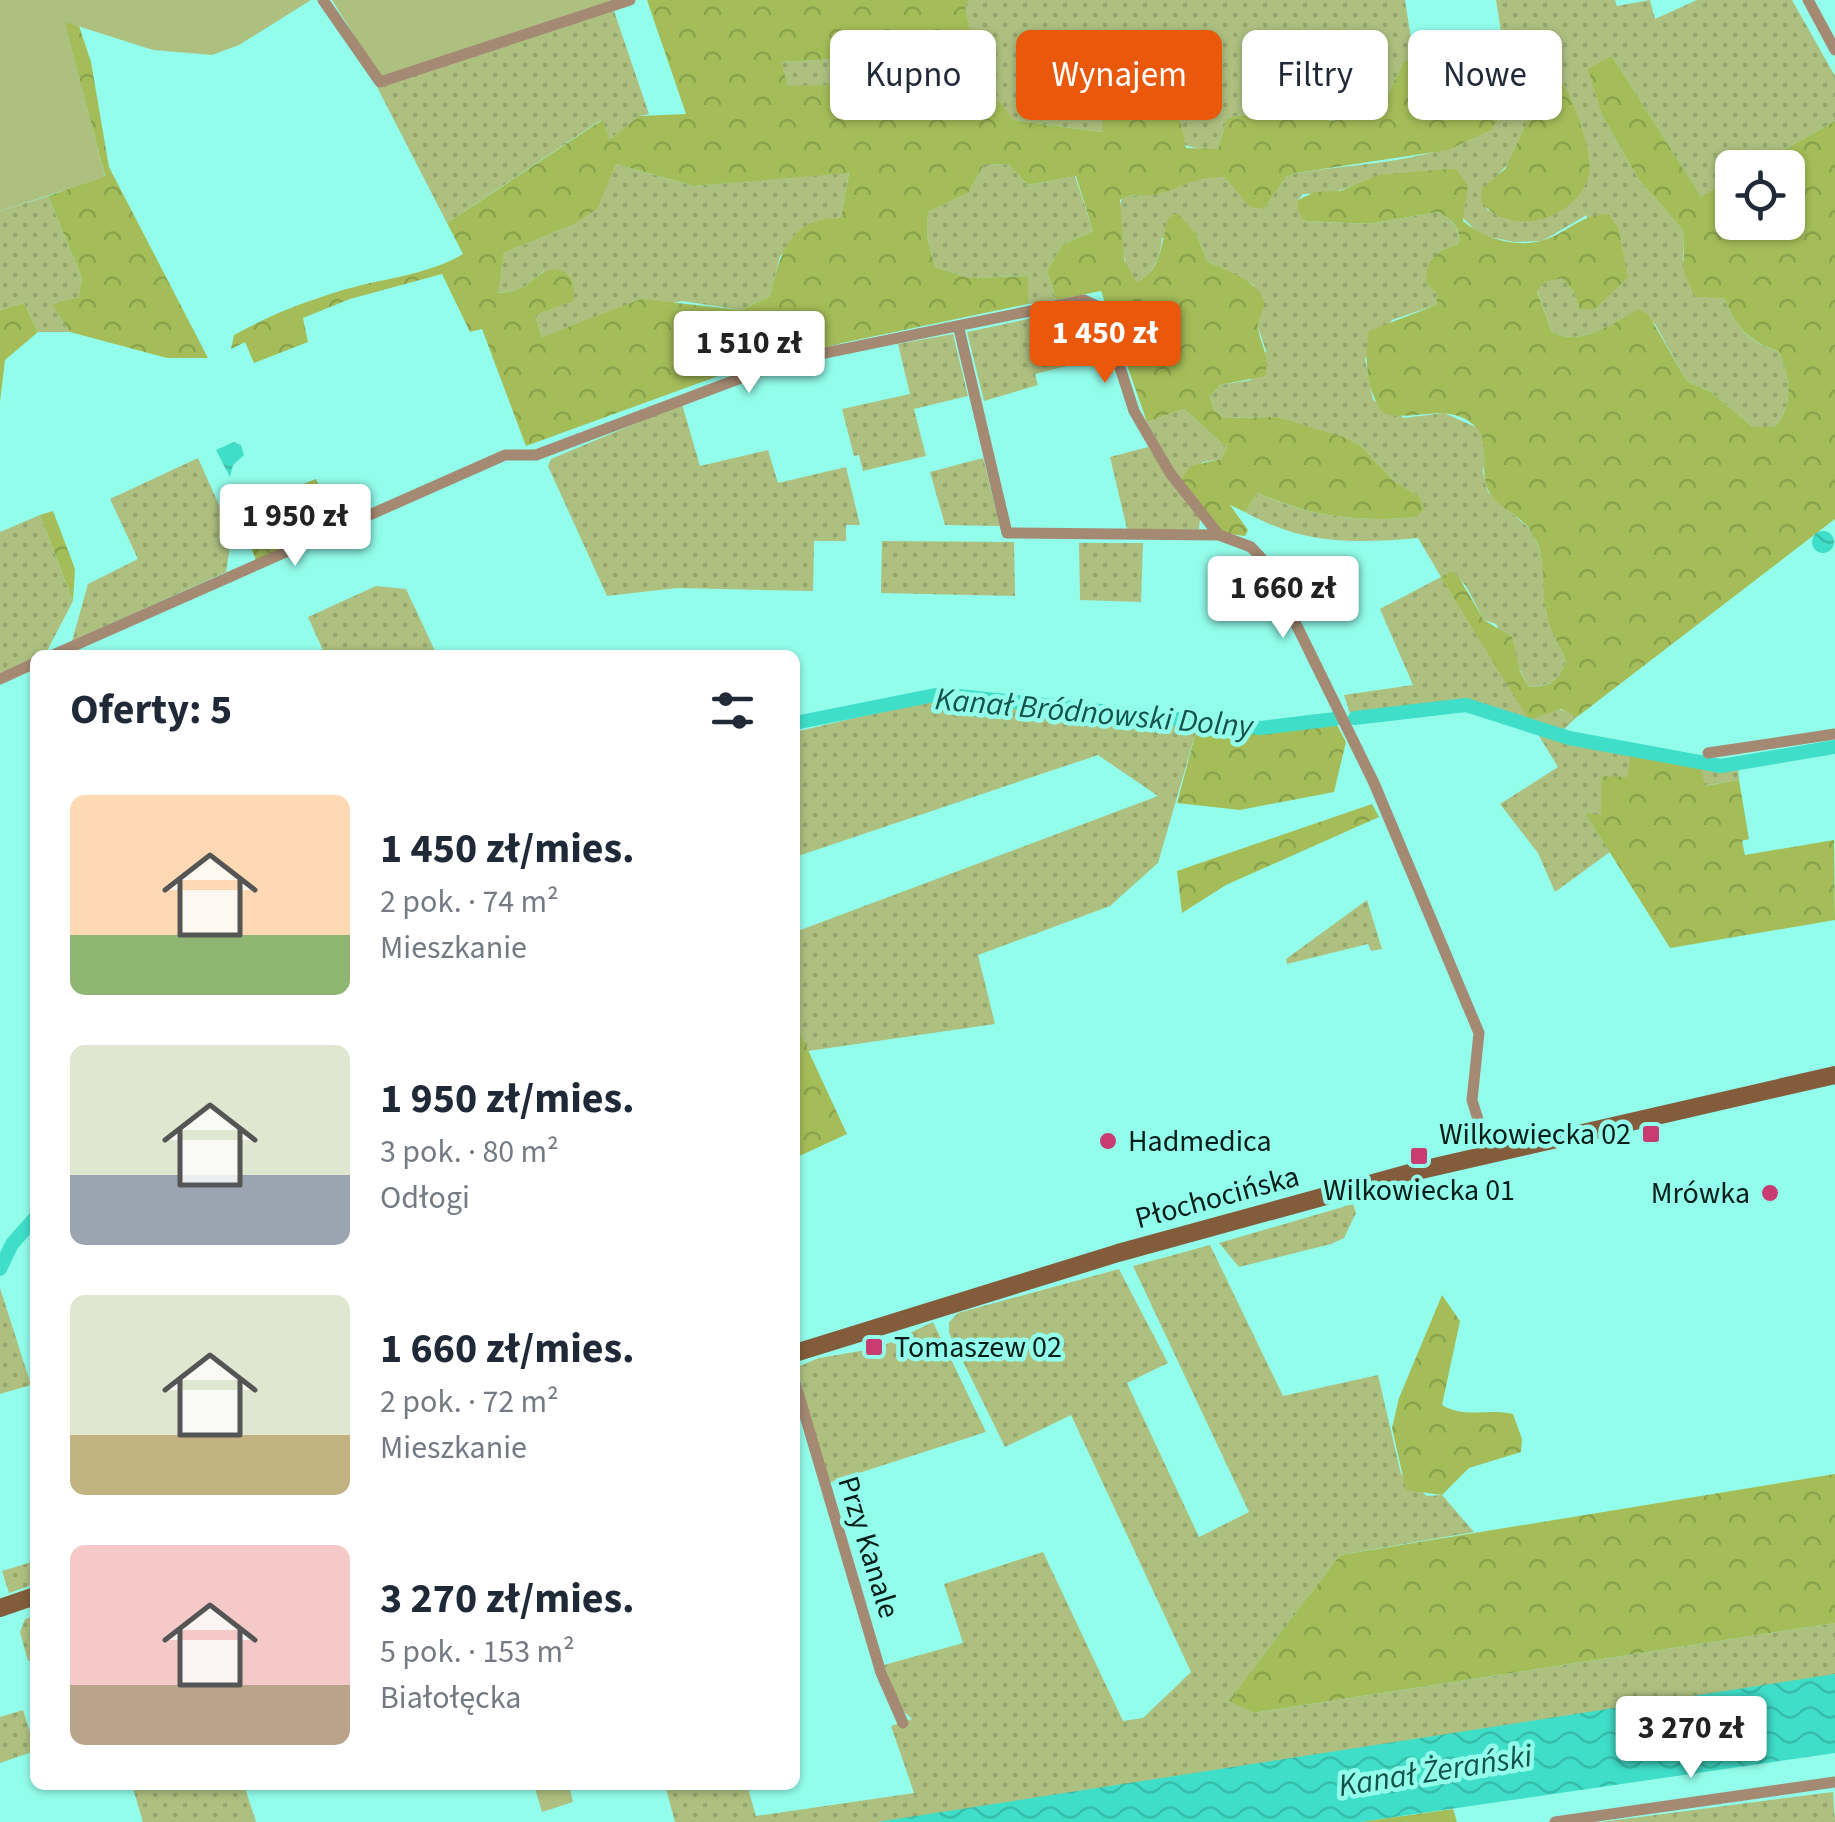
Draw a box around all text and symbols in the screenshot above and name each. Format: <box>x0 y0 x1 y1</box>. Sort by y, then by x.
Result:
chip: Kupno <box>830 30 996 120</box>
chip: Wynajem <box>1016 30 1222 120</box>
chip: Filtry <box>1242 30 1388 120</box>
chip: Nowe <box>1408 30 1562 120</box>
map controls <box>1715 150 1805 240</box>
button: locate <box>1715 150 1805 240</box>
pin: 1 450 zł <box>1002 301 1208 386</box>
text: 1 450 zł <box>1052 310 1158 356</box>
pin: 1 510 zł <box>646 311 852 396</box>
text: 1 510 zł <box>696 320 802 366</box>
pin: 1 950 zł <box>192 484 398 569</box>
text: 1 950 zł <box>242 493 348 539</box>
pin: 1 660 zł <box>1180 556 1386 641</box>
text: 1 660 zł <box>1230 565 1336 611</box>
water label: Kanał Bródnowski Dolny <box>933 676 1256 750</box>
text: Oferty: 5 <box>70 680 232 740</box>
icon: filters <box>705 683 760 738</box>
text: 1 450 zł/mies. <box>380 819 635 879</box>
icon: home <box>150 835 270 955</box>
text: 2 pok. · 74 m² <box>380 879 559 925</box>
text: Mieszkanie <box>380 925 527 971</box>
text: 1 950 zł/mies. <box>380 1069 635 1129</box>
icon: home <box>150 1085 270 1205</box>
place label: Wilkowiecka 02 <box>1439 1113 1631 1156</box>
place label: Hadmedica <box>1128 1120 1272 1163</box>
marker: Wilkowiecka 02 <box>1640 1123 1662 1145</box>
text: 3 pok. · 80 m² <box>380 1129 559 1175</box>
marker: Hadmedica <box>1097 1130 1119 1152</box>
marker: Wilkowiecka 01 <box>1408 1145 1430 1167</box>
street label: Płochocińska <box>1130 1155 1304 1240</box>
place label: Wilkowiecka 01 <box>1323 1169 1515 1212</box>
place label: Mrówka <box>1651 1172 1750 1215</box>
text: Odłogi <box>380 1175 470 1221</box>
marker: Mrówka <box>1759 1182 1781 1204</box>
text: 1 660 zł/mies. <box>380 1319 635 1379</box>
place label: Tomaszew 02 <box>894 1326 1062 1369</box>
icon: home <box>150 1335 270 1455</box>
marker: Tomaszew 02 <box>863 1336 885 1358</box>
text: 2 pok. · 72 m² <box>380 1379 559 1425</box>
text: Mieszkanie <box>380 1425 527 1471</box>
street label: Przy Kanale <box>827 1471 910 1623</box>
text: 3 270 zł/mies. <box>380 1569 635 1629</box>
icon: home <box>150 1585 270 1705</box>
text: 5 pok. · 153 m² <box>380 1629 575 1675</box>
text: Białołęcka <box>380 1675 521 1721</box>
pin: 3 270 zł <box>1588 1696 1794 1781</box>
text: 3 270 zł <box>1638 1705 1744 1751</box>
water label: Kanał Żerański <box>1335 1733 1536 1809</box>

